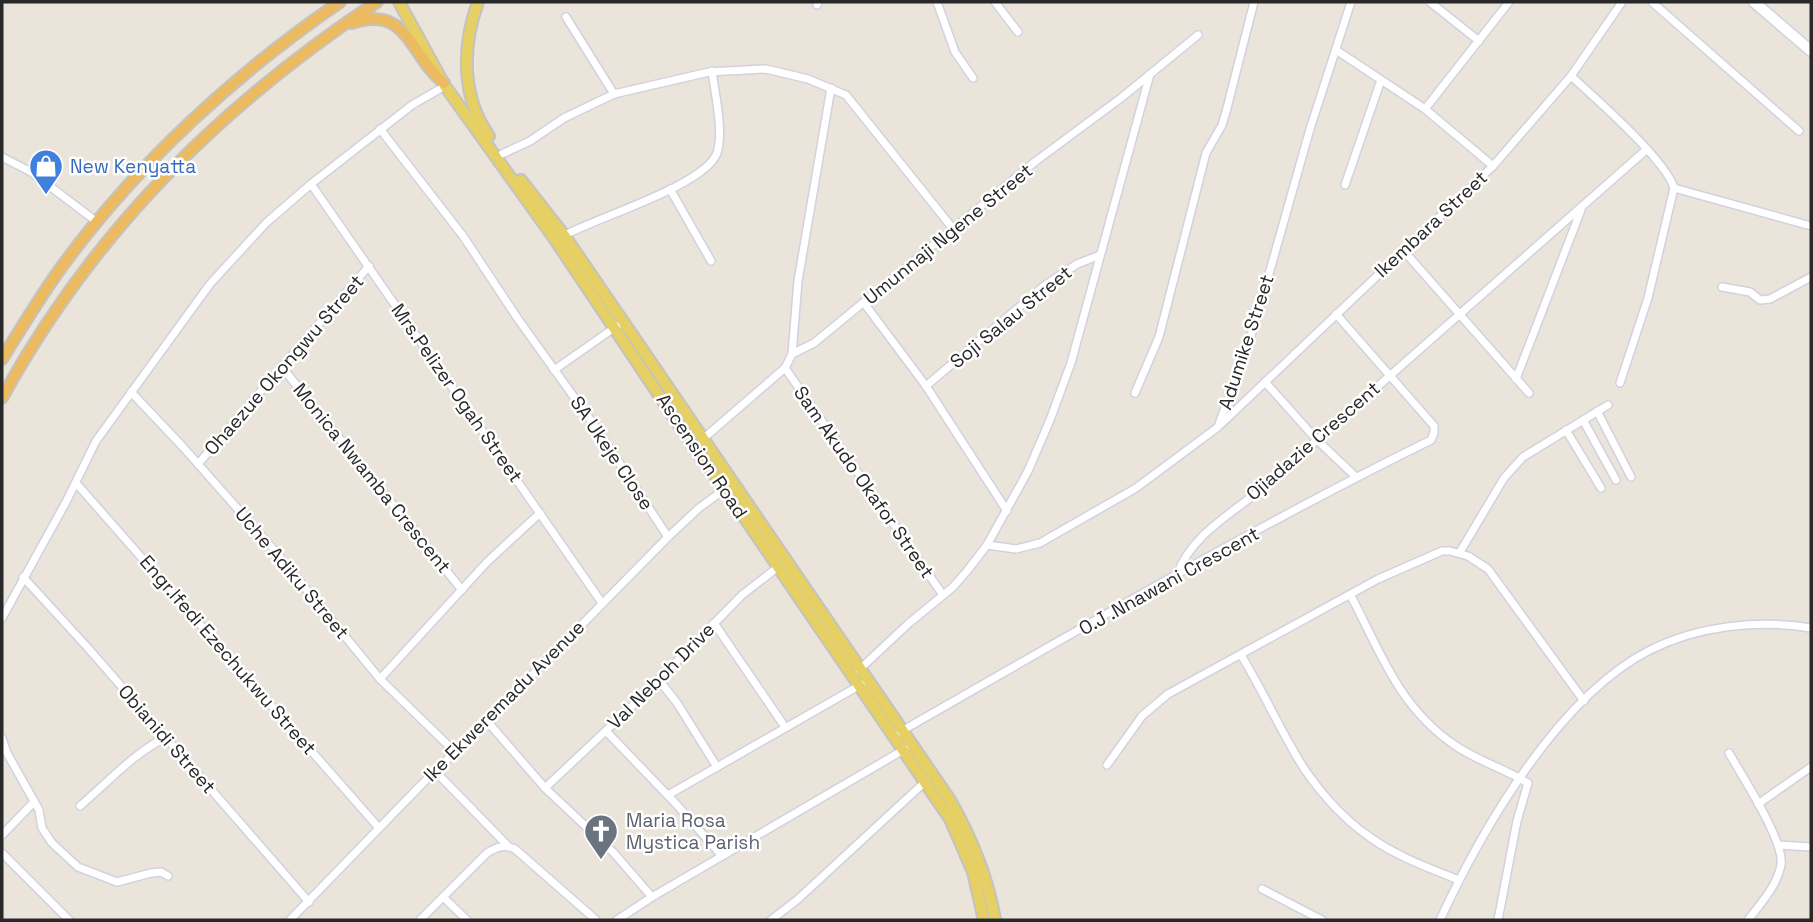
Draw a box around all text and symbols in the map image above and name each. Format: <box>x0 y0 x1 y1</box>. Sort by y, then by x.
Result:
shop icon: New Kenyatta <box>27 147 65 196</box>
place label: New Kenyatta <box>70 154 196 179</box>
street label: Umunnaji Ngene Street <box>858 158 1038 310</box>
street label: Ikembara Street <box>1369 165 1493 283</box>
street label: Soji Salau Street <box>945 260 1077 374</box>
street label: Ohaezue Okongwu Street <box>199 269 369 461</box>
street label: Adumike Street <box>1212 271 1280 413</box>
street label: Mrs.Pelizer Ogah Street <box>386 299 528 487</box>
street label: Ojiadazie Crescent <box>1241 376 1385 506</box>
street label: Monica Nwamba Crescent <box>288 378 456 578</box>
street label: Sam Akudo Okafor Street <box>788 381 940 583</box>
street label: Ascension Road <box>651 389 753 523</box>
street label: SA Ukeje Close <box>565 391 659 515</box>
street label: Uche Adiku Street <box>229 502 355 644</box>
street label: O.J .Nnawani Crescent <box>1074 521 1264 641</box>
street label: Engr.Ifedi Ezechukwu Street <box>134 550 322 760</box>
street label: Ike Ekweremadu Avenue <box>418 615 590 787</box>
street label: Val Neboh Drive <box>602 617 720 735</box>
street label: Obianidi Street <box>113 679 221 799</box>
place label: Maria Rosa Mystica Parish <box>626 808 760 855</box>
church icon: Maria Rosa Mystica Parish <box>582 812 620 861</box>

